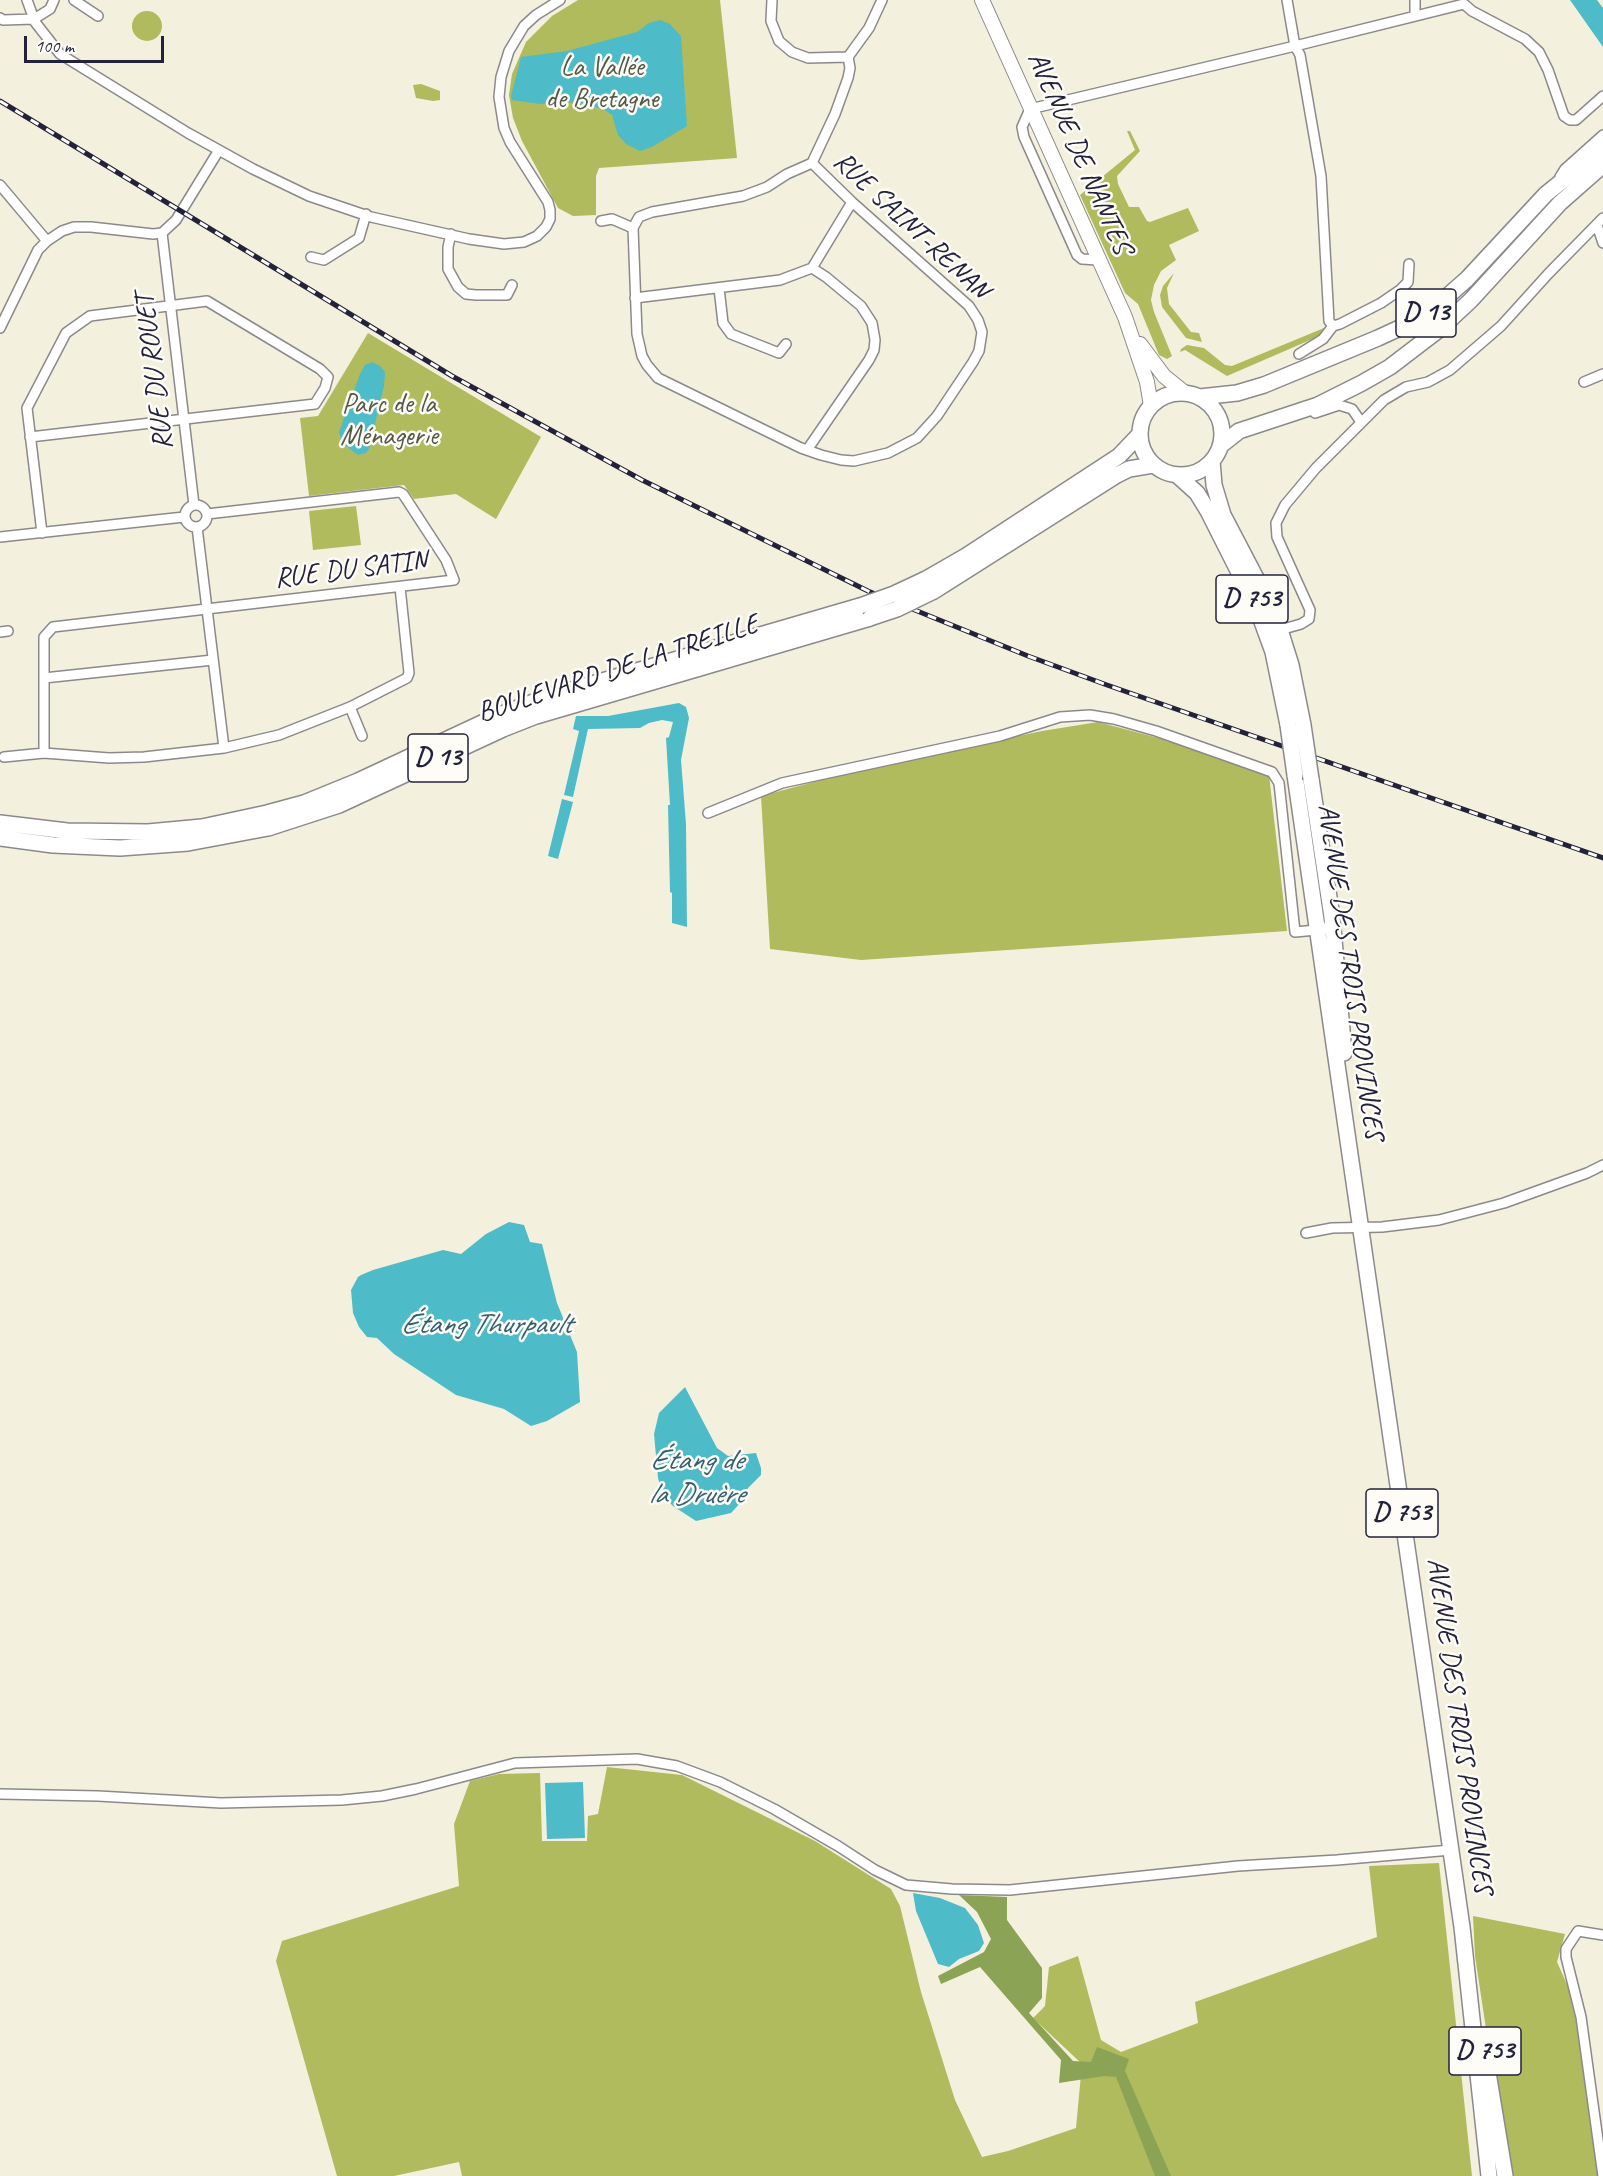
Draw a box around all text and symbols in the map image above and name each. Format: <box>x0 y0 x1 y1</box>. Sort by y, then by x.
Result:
scale bar <box>27 24 166 62</box>
text: 100 m <box>35 35 74 57</box>
street label: AVENUE DE NANTES <box>1019 47 1139 259</box>
park label: La Vallée de Bretagne <box>546 51 658 117</box>
street label: RUE SAINT-RENAN <box>826 145 996 307</box>
road number: D 13 <box>1396 289 1456 337</box>
street label: RUE DU ROUET <box>129 292 181 452</box>
park label: Parc de la Ménagerie <box>340 388 438 454</box>
street label: RUE DU SATIN <box>273 544 429 596</box>
road number: D 753 <box>1216 575 1288 623</box>
street label: BOULEVARD DE LA TREILLE <box>473 608 763 730</box>
road number: D 13 <box>408 734 468 782</box>
street label: AVENUE DES TROIS PROVINCES <box>1310 802 1390 1142</box>
water label: Étang Thurpault <box>401 1307 571 1343</box>
water label: Étang de la Druère <box>648 1443 744 1514</box>
road number: D 753 <box>1366 1489 1438 1537</box>
street label: AVENUE DES TROIS PROVINCES <box>1419 1556 1499 1896</box>
road number: D 753 <box>1449 2027 1521 2075</box>

